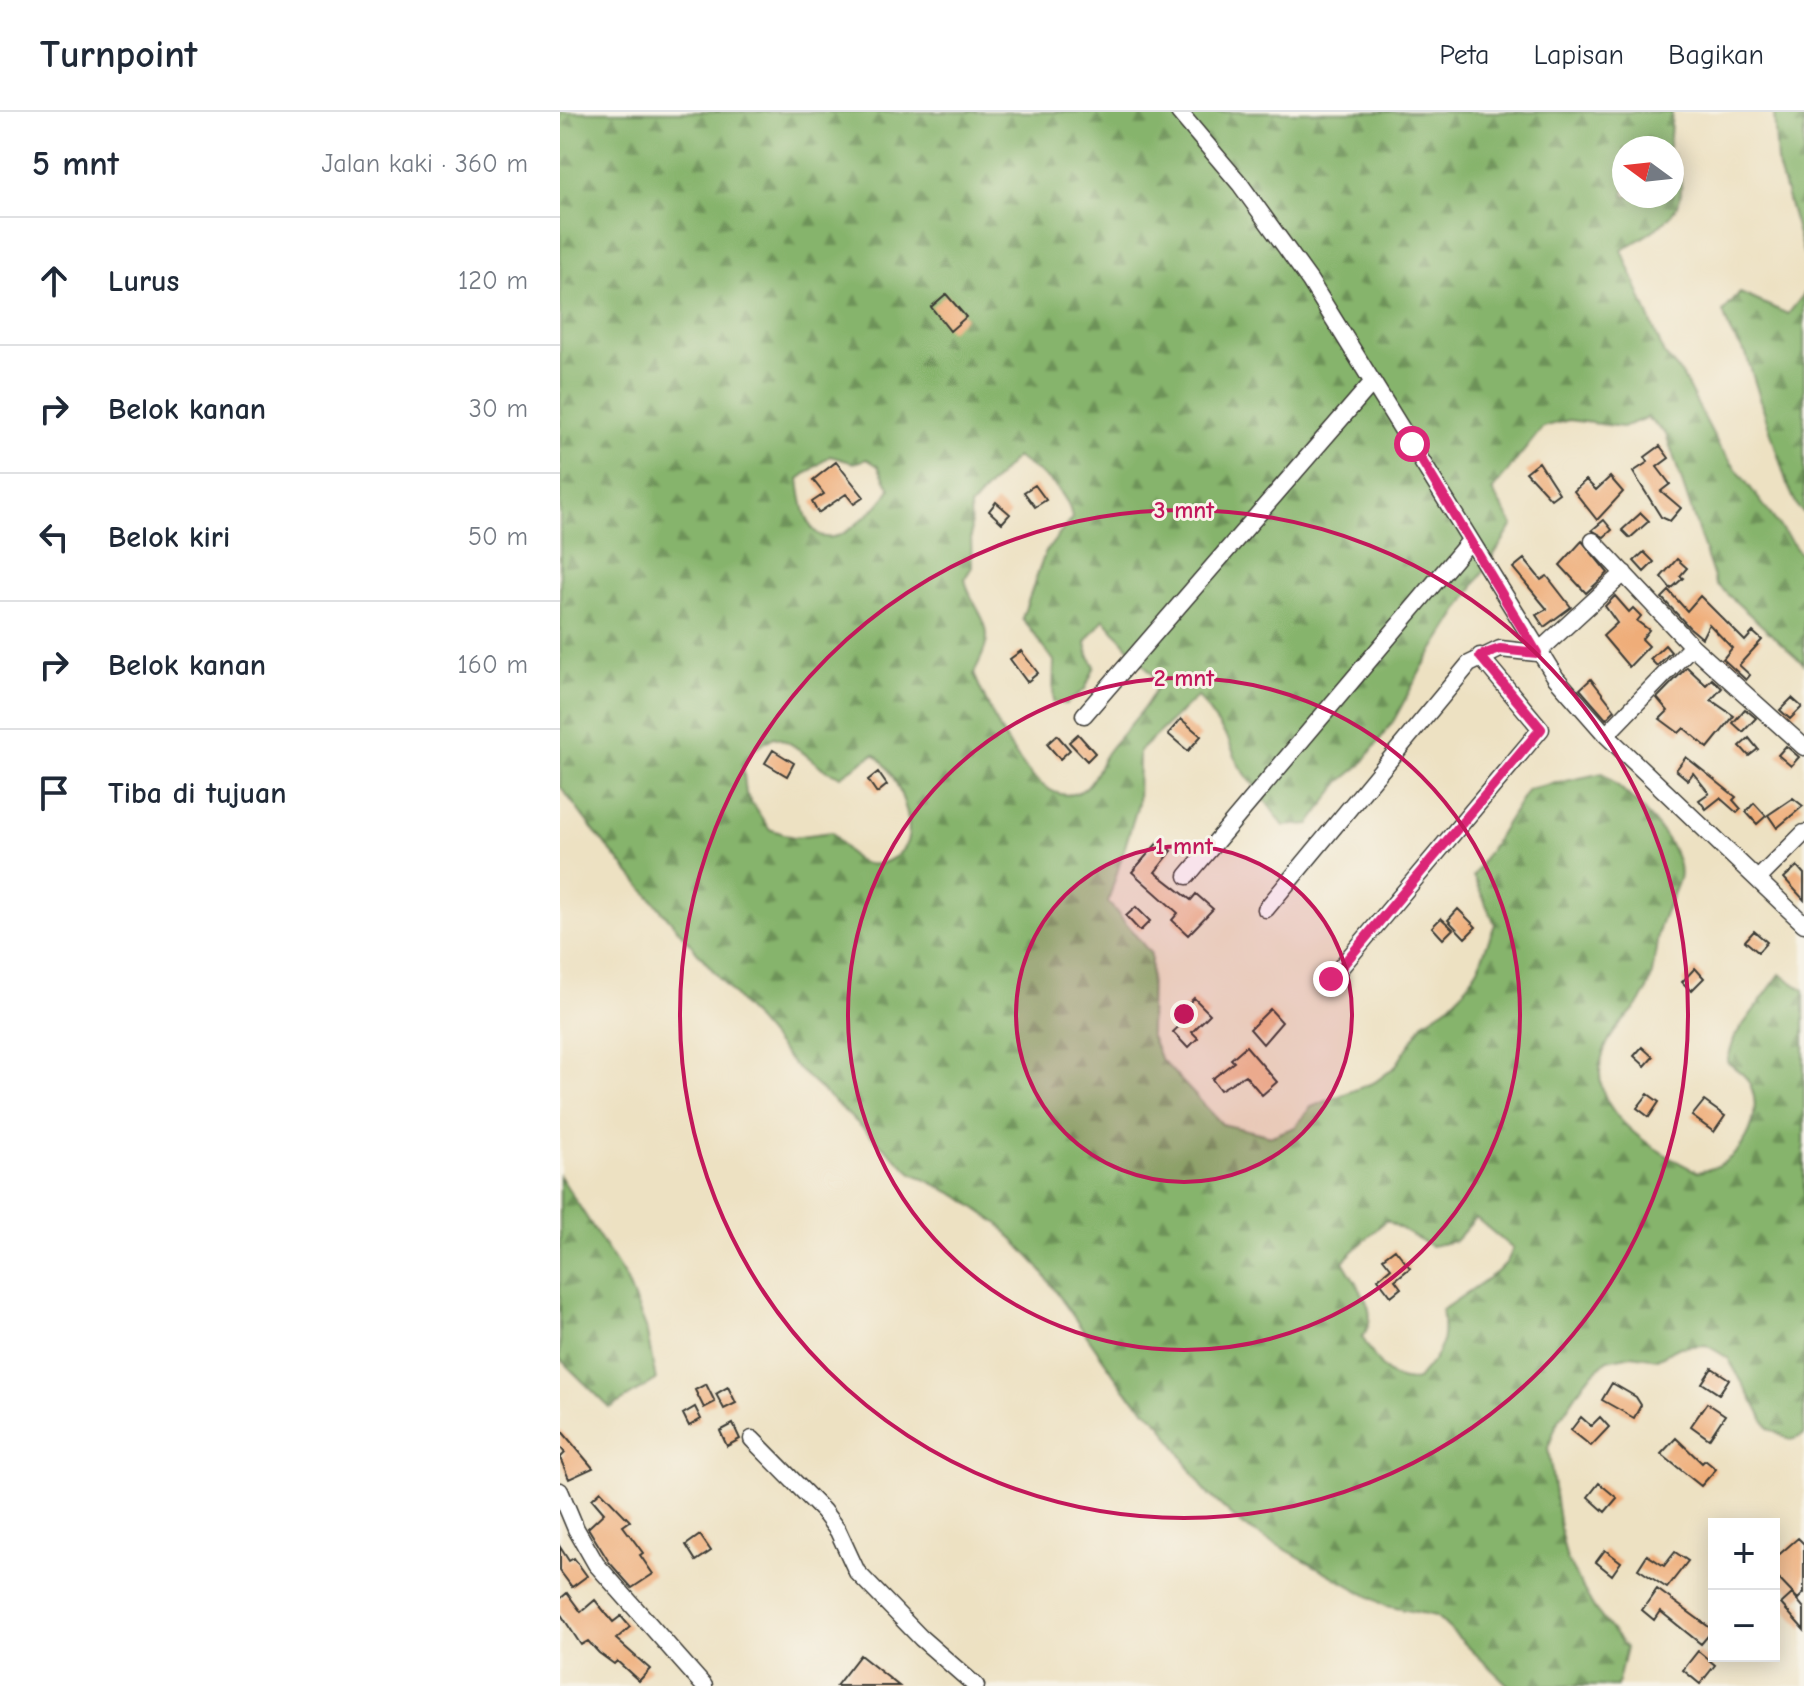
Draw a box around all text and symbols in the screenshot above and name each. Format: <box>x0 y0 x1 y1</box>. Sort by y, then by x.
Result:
text: Turnpoint <box>40 33 197 77</box>
text: Peta <box>1439 39 1489 71</box>
text: Lapisan <box>1533 39 1624 71</box>
text: Bagikan <box>1668 39 1764 71</box>
north arrow <box>1612 136 1684 208</box>
text: 5 mnt <box>32 144 119 184</box>
text: Jalan kaki · 360 m <box>321 149 528 179</box>
icon: ahead <box>32 259 76 303</box>
text: Lurus <box>108 264 179 299</box>
text: 120 m <box>458 266 528 296</box>
icon: right <box>32 387 76 431</box>
text: Belok kanan <box>108 392 266 427</box>
text: 30 m <box>469 394 528 424</box>
route start <box>1394 426 1430 462</box>
text: 3 mnt <box>1154 496 1215 524</box>
icon: left <box>32 515 76 559</box>
text: Belok kiri <box>108 520 230 555</box>
text: 50 m <box>468 522 528 552</box>
icon: right <box>32 643 76 687</box>
text: Belok kanan <box>108 648 266 683</box>
text: 160 m <box>458 650 528 680</box>
text: 2 mnt <box>1154 664 1215 692</box>
icon: arrive <box>32 771 76 815</box>
text: Tiba di tujuan <box>108 776 287 811</box>
text: 1 mnt <box>1155 832 1214 860</box>
route end <box>1313 961 1349 997</box>
centre of rings <box>1170 1000 1198 1028</box>
map controls <box>1708 1518 1780 1662</box>
button: + <box>1708 1518 1780 1590</box>
button: − <box>1708 1590 1780 1662</box>

